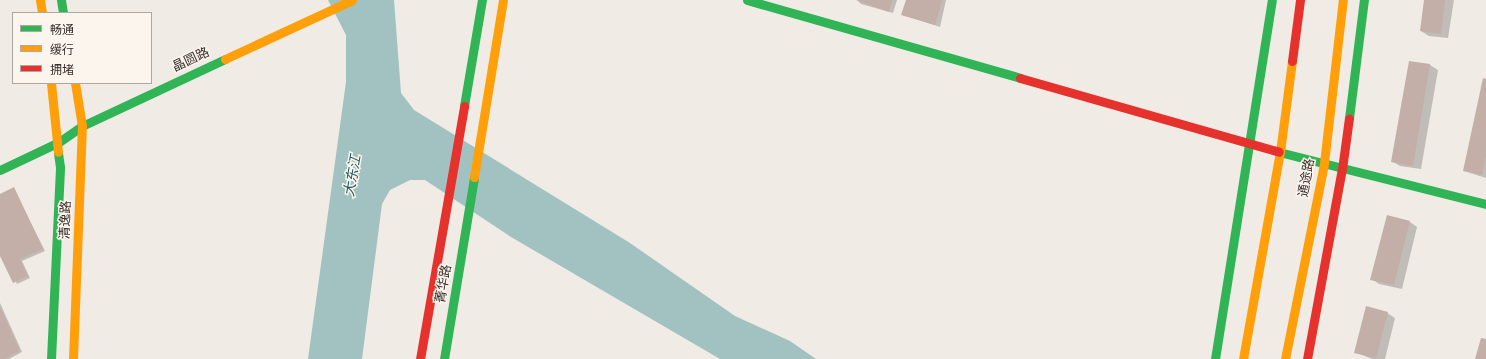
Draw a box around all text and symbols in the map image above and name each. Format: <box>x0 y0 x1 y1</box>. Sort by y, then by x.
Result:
legend <box>12 12 152 84</box>
text: 畅通 <box>50 23 74 37</box>
text: 缓行 <box>50 43 74 57</box>
street label: 晶圆路 <box>170 45 212 75</box>
text: 拥堵 <box>50 63 74 77</box>
water label: 大东江 <box>341 154 365 198</box>
street label: 通途路 <box>1296 157 1318 199</box>
street label: 清逸路 <box>58 200 74 240</box>
street label: 菁华路 <box>433 263 455 305</box>

